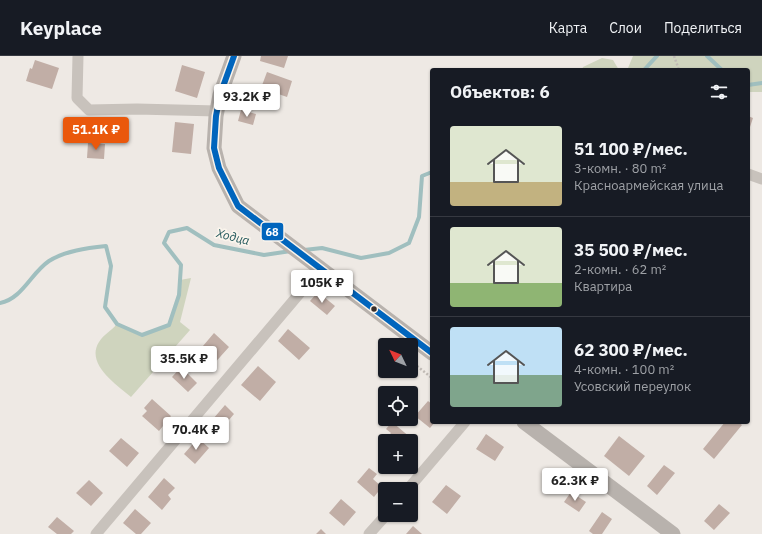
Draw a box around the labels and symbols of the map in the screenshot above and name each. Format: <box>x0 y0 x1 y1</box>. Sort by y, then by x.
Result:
pin: 93.2K ₽ <box>210 84 284 118</box>
pin: 51.1K ₽ <box>59 117 133 151</box>
line badge: 68 <box>261 222 284 241</box>
water label: Ходца <box>214 225 251 248</box>
text: 68 <box>265 225 279 239</box>
pin: 105K ₽ <box>289 270 355 304</box>
unlabelled marker <box>369 304 379 314</box>
north arrow <box>378 338 418 378</box>
pin: 35.5K ₽ <box>147 346 221 380</box>
pin: 70.4K ₽ <box>159 417 233 451</box>
pin: 62.3K ₽ <box>538 468 612 502</box>

